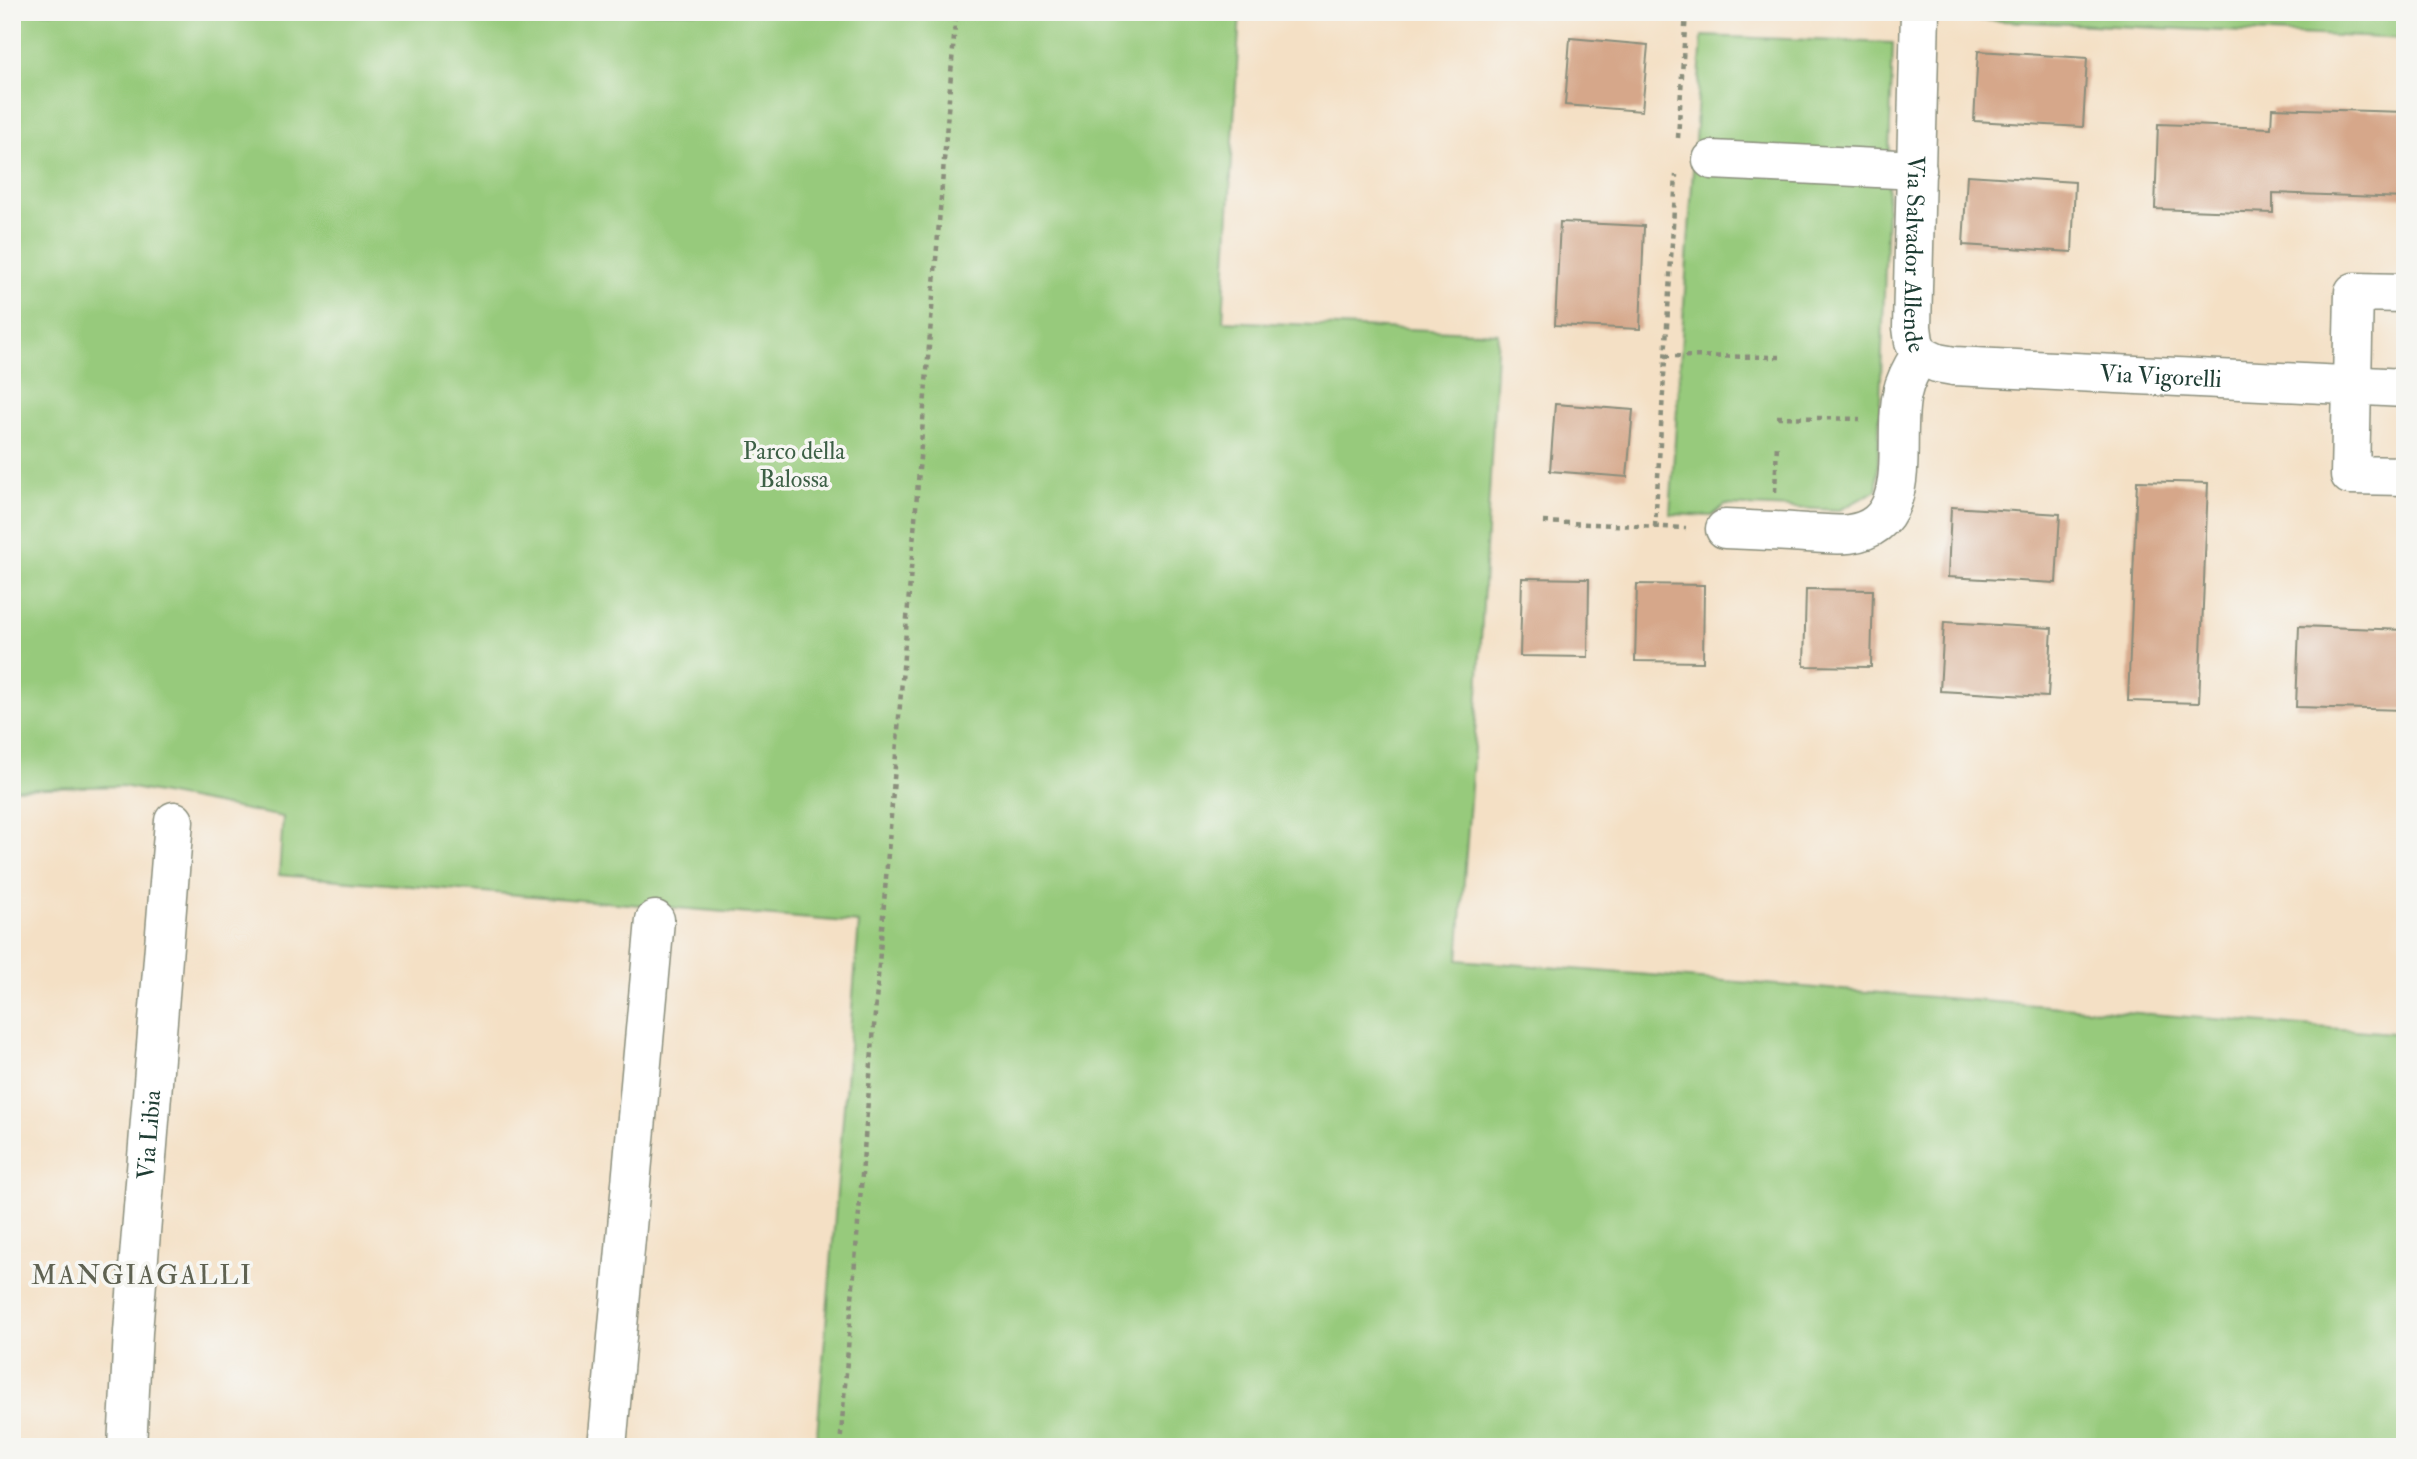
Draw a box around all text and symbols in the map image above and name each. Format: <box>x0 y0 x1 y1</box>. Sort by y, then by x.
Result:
street label: Via Salvador Allende <box>1896 155 1932 358</box>
street label: Via Vigorelli <box>2099 358 2223 395</box>
park label: Parco della Balossa <box>743 436 846 495</box>
street label: Via Libia <box>130 1088 168 1181</box>
district label: MANGIAGALLI <box>31 1260 253 1292</box>

